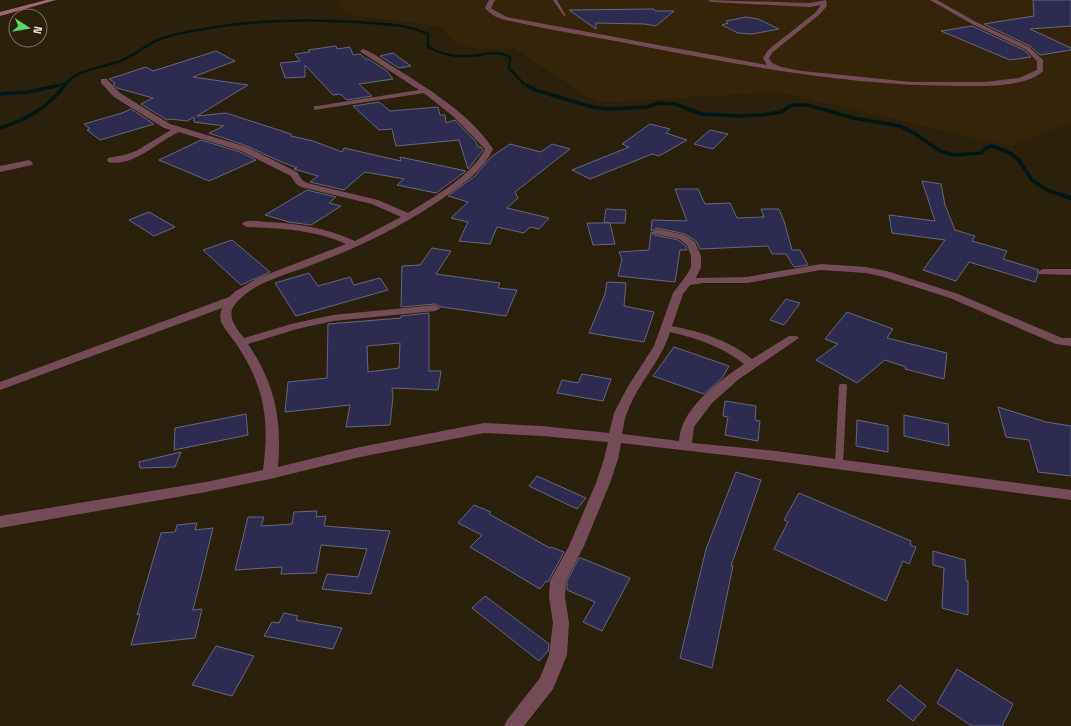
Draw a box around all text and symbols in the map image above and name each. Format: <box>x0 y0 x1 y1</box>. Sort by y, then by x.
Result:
north arrow <box>8 8 48 48</box>
text: N <box>30 25 45 35</box>

